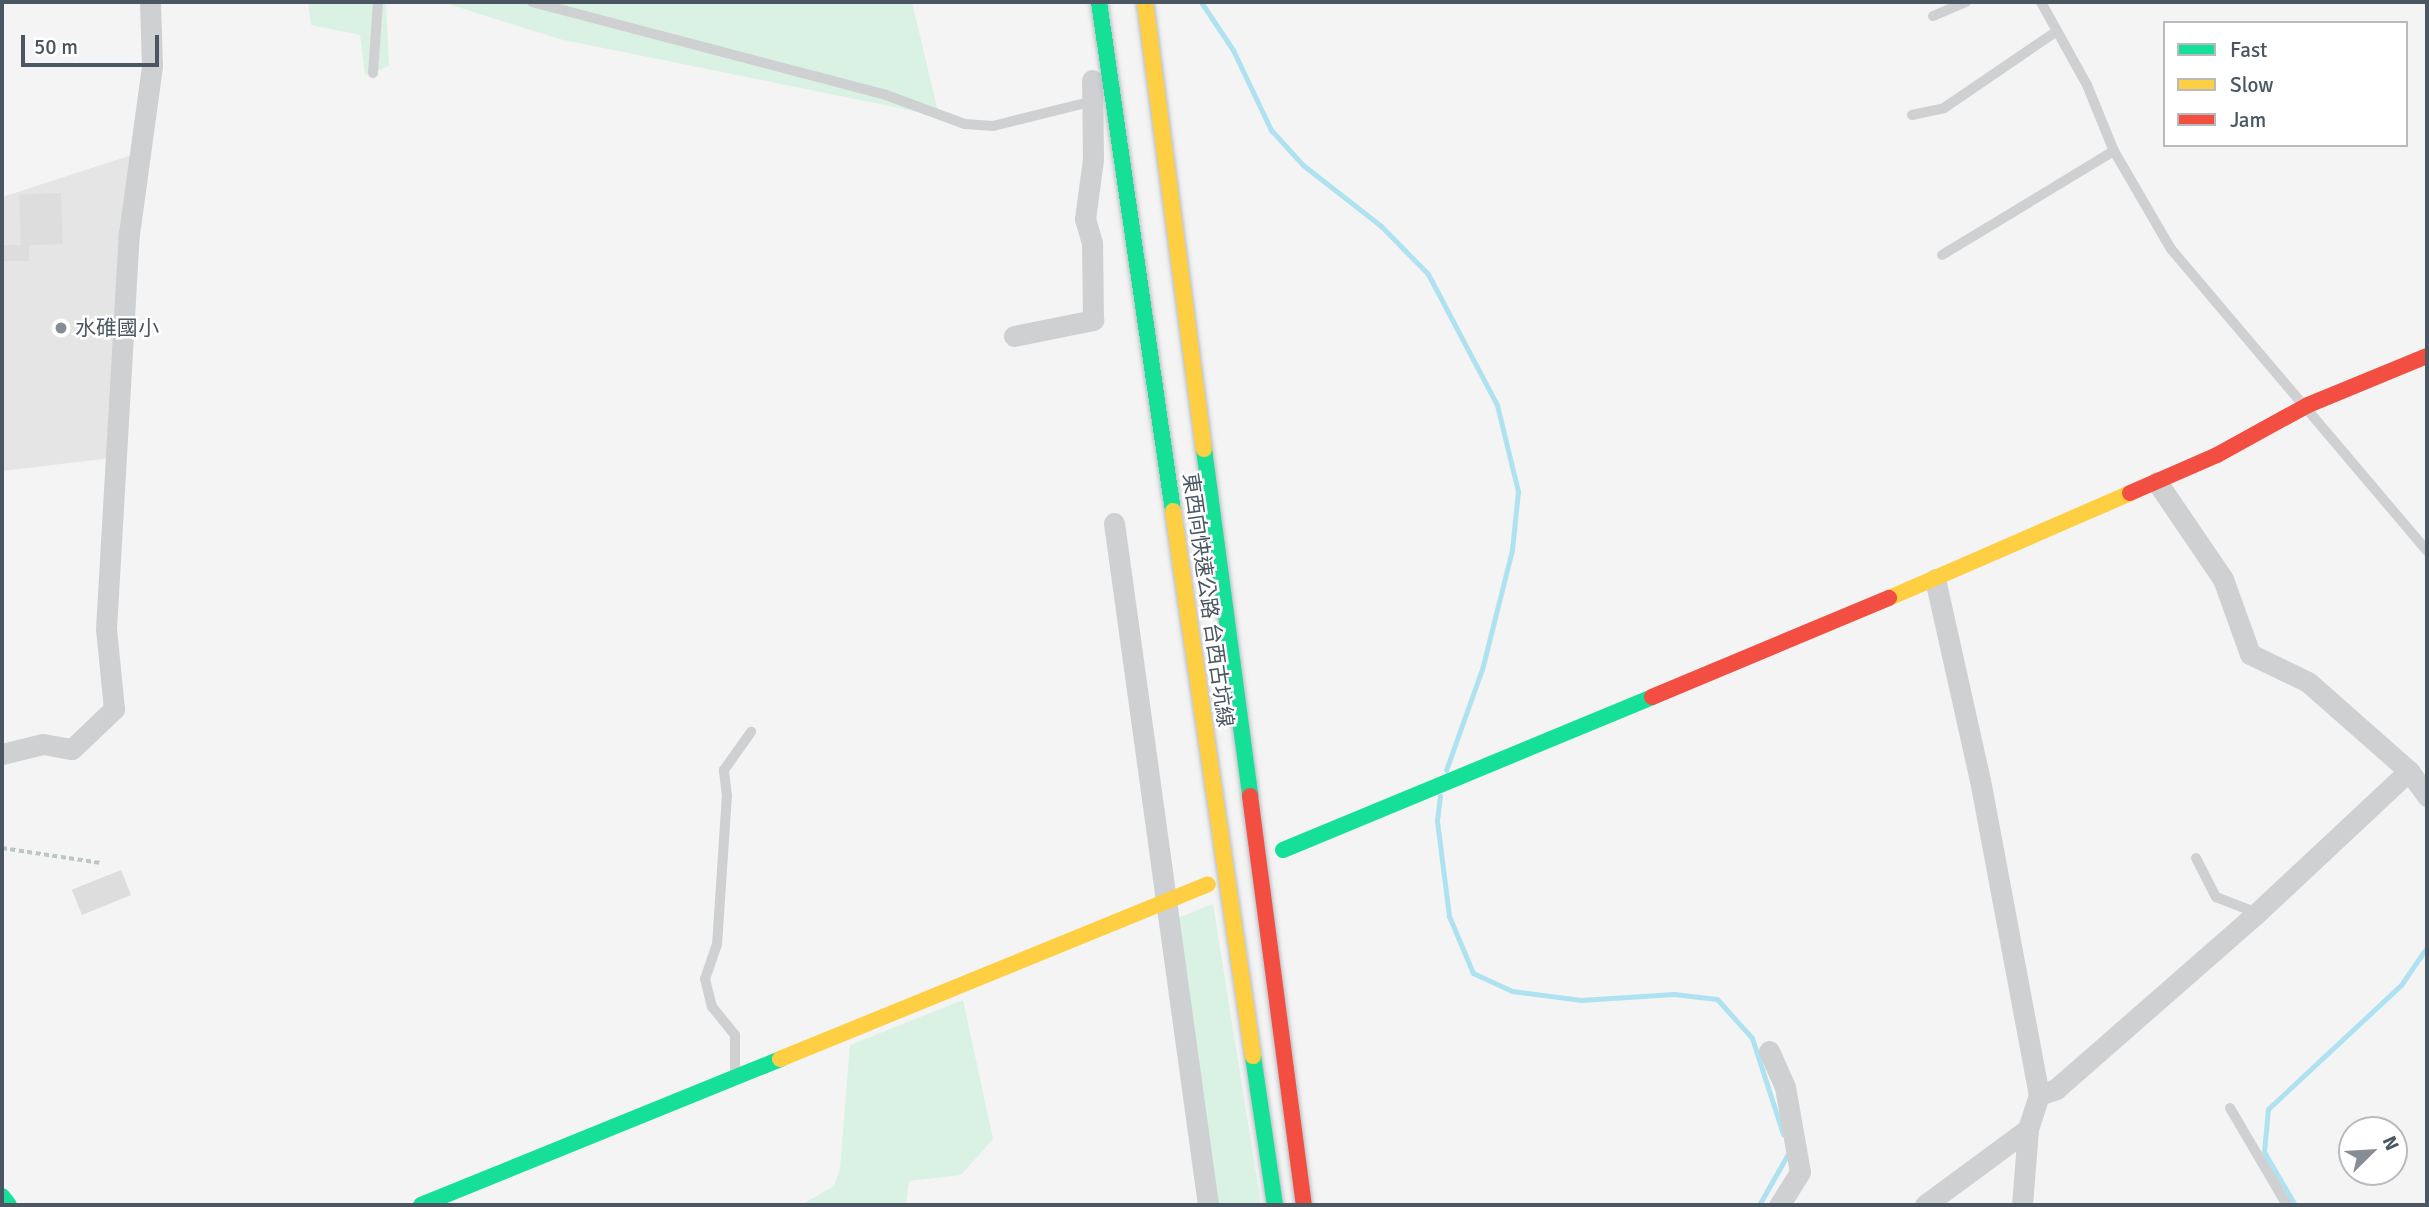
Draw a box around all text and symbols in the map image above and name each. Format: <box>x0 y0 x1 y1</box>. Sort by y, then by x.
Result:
scale bar <box>24 21 163 65</box>
legend <box>2163 21 2408 147</box>
text: 50 m <box>34 34 78 60</box>
text: Fast <box>2230 37 2267 63</box>
text: Slow <box>2230 72 2274 98</box>
text: Jam <box>2230 107 2266 133</box>
place label: 水碓國小 <box>75 315 159 341</box>
marker: 水碓國小 <box>53 320 69 336</box>
street label: 東西向快速公路 台西古坑線 <box>1178 471 1238 729</box>
north arrow <box>2338 1116 2408 1186</box>
text: N <box>2377 1132 2404 1154</box>

